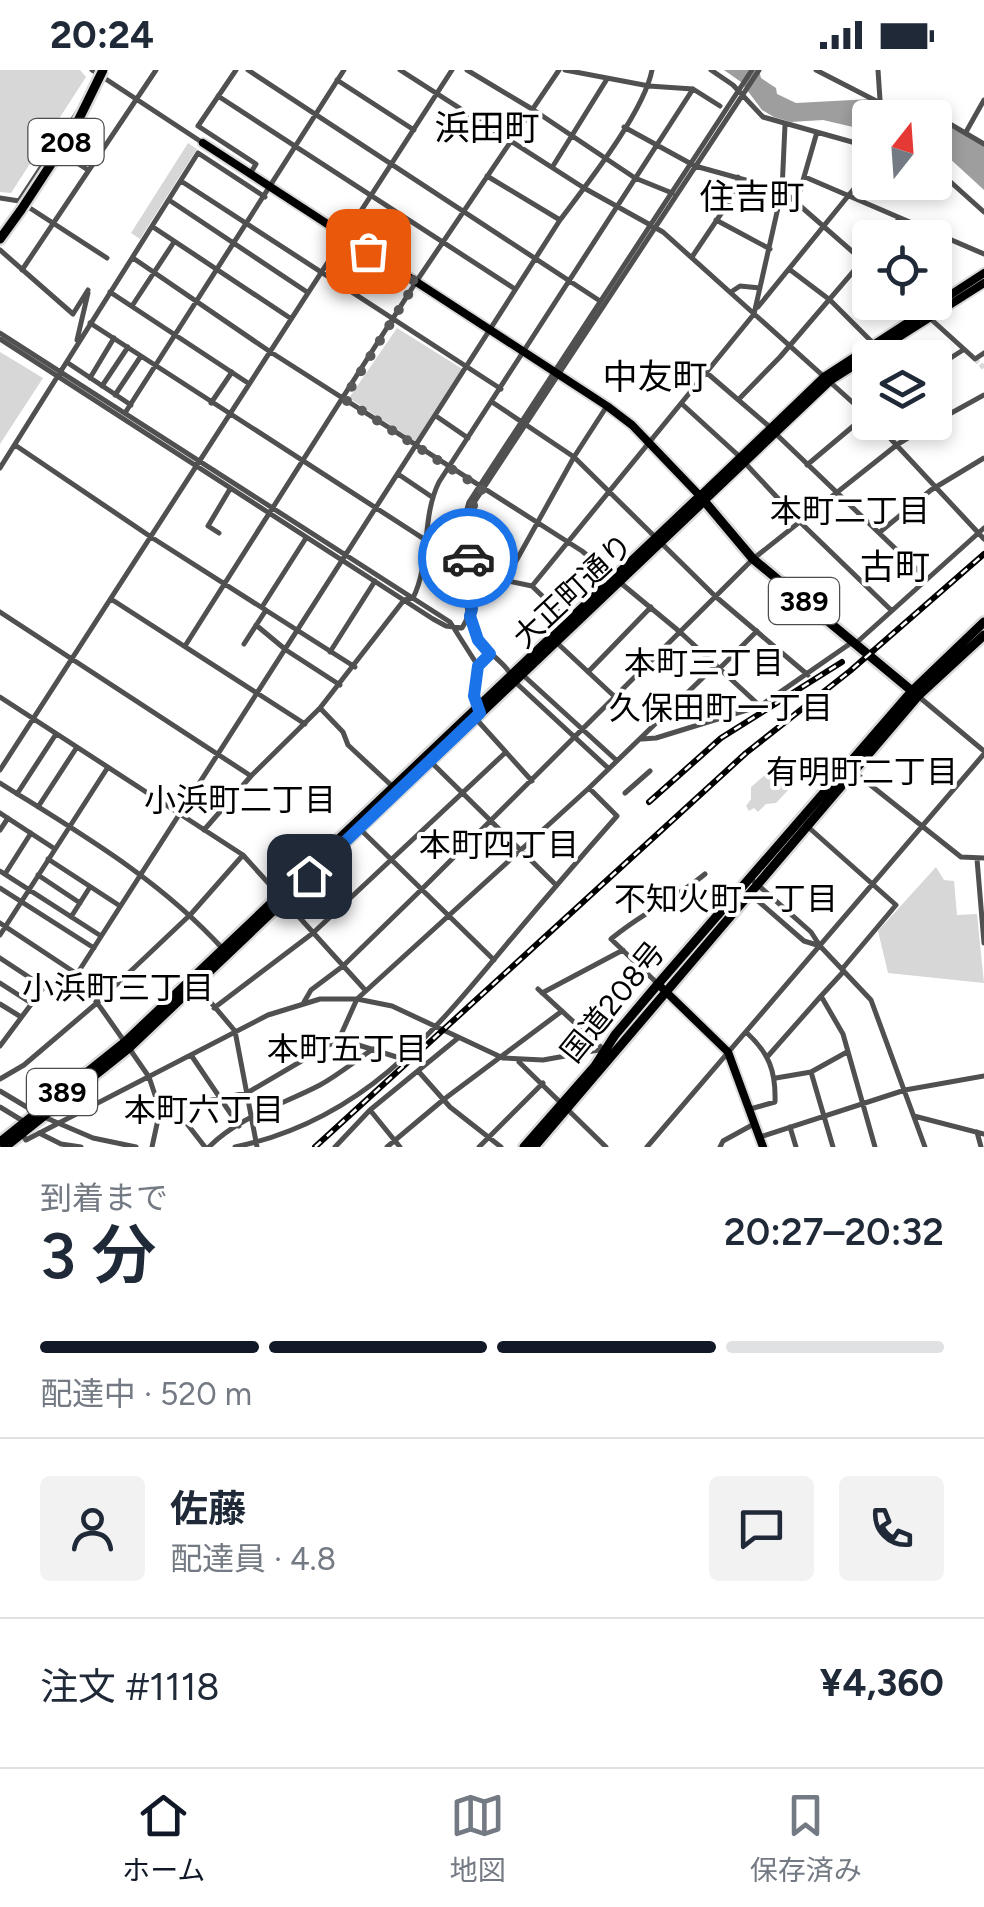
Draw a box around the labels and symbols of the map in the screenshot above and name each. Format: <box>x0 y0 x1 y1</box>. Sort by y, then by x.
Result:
north arrow <box>852 100 952 200</box>
district label: 浜田町 <box>434 107 540 149</box>
road number: 208 <box>28 119 104 165</box>
district label: 住吉町 <box>699 176 805 218</box>
pin <box>326 209 411 294</box>
district label: 中友町 <box>602 356 708 398</box>
district label: 本町二丁目 <box>770 492 930 530</box>
courier <box>418 508 518 608</box>
street label: 大正町通り <box>505 526 640 655</box>
district label: 古町 <box>860 546 930 588</box>
road number: 389 <box>769 578 839 624</box>
district label: 本町三丁目 <box>624 644 784 682</box>
district label: 久保田町一丁目 <box>609 689 833 727</box>
district label: 有明町二丁目 <box>766 753 958 791</box>
district label: 小浜町二丁目 <box>144 781 336 819</box>
district label: 本町四丁目 <box>419 826 579 864</box>
pin <box>267 834 352 919</box>
district label: 不知火町一丁目 <box>614 880 838 918</box>
street label: 国道208号 <box>553 934 672 1069</box>
district label: 小浜町三丁目 <box>22 969 214 1007</box>
district label: 本町五丁目 <box>267 1030 427 1068</box>
road number: 389 <box>27 1069 97 1115</box>
district label: 本町六丁目 <box>124 1091 284 1129</box>

